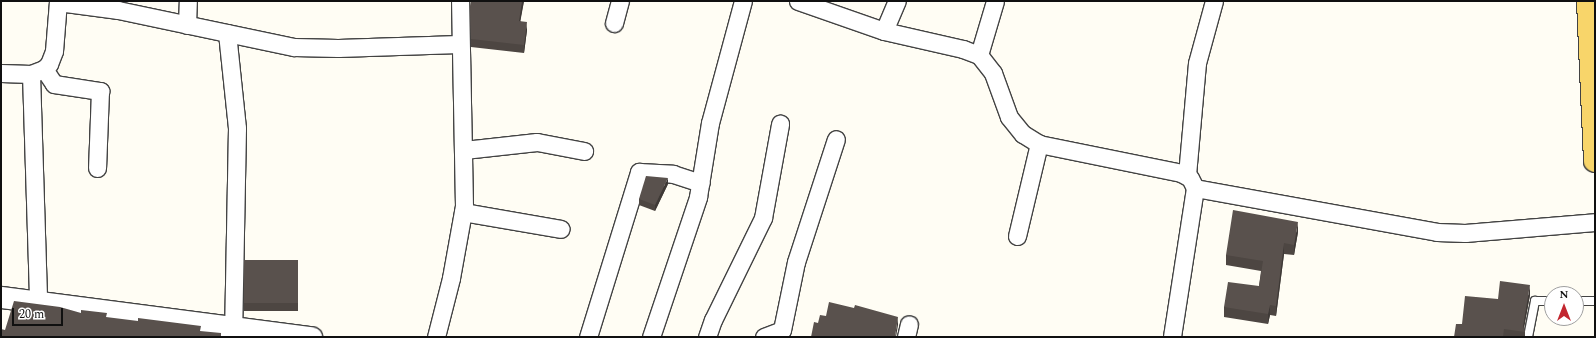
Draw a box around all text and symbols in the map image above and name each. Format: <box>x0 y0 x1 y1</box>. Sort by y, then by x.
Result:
north arrow <box>1544 286 1584 326</box>
text: N <box>1560 286 1568 303</box>
scale bar <box>14 300 65 326</box>
text: 20 m <box>19 305 44 324</box>

